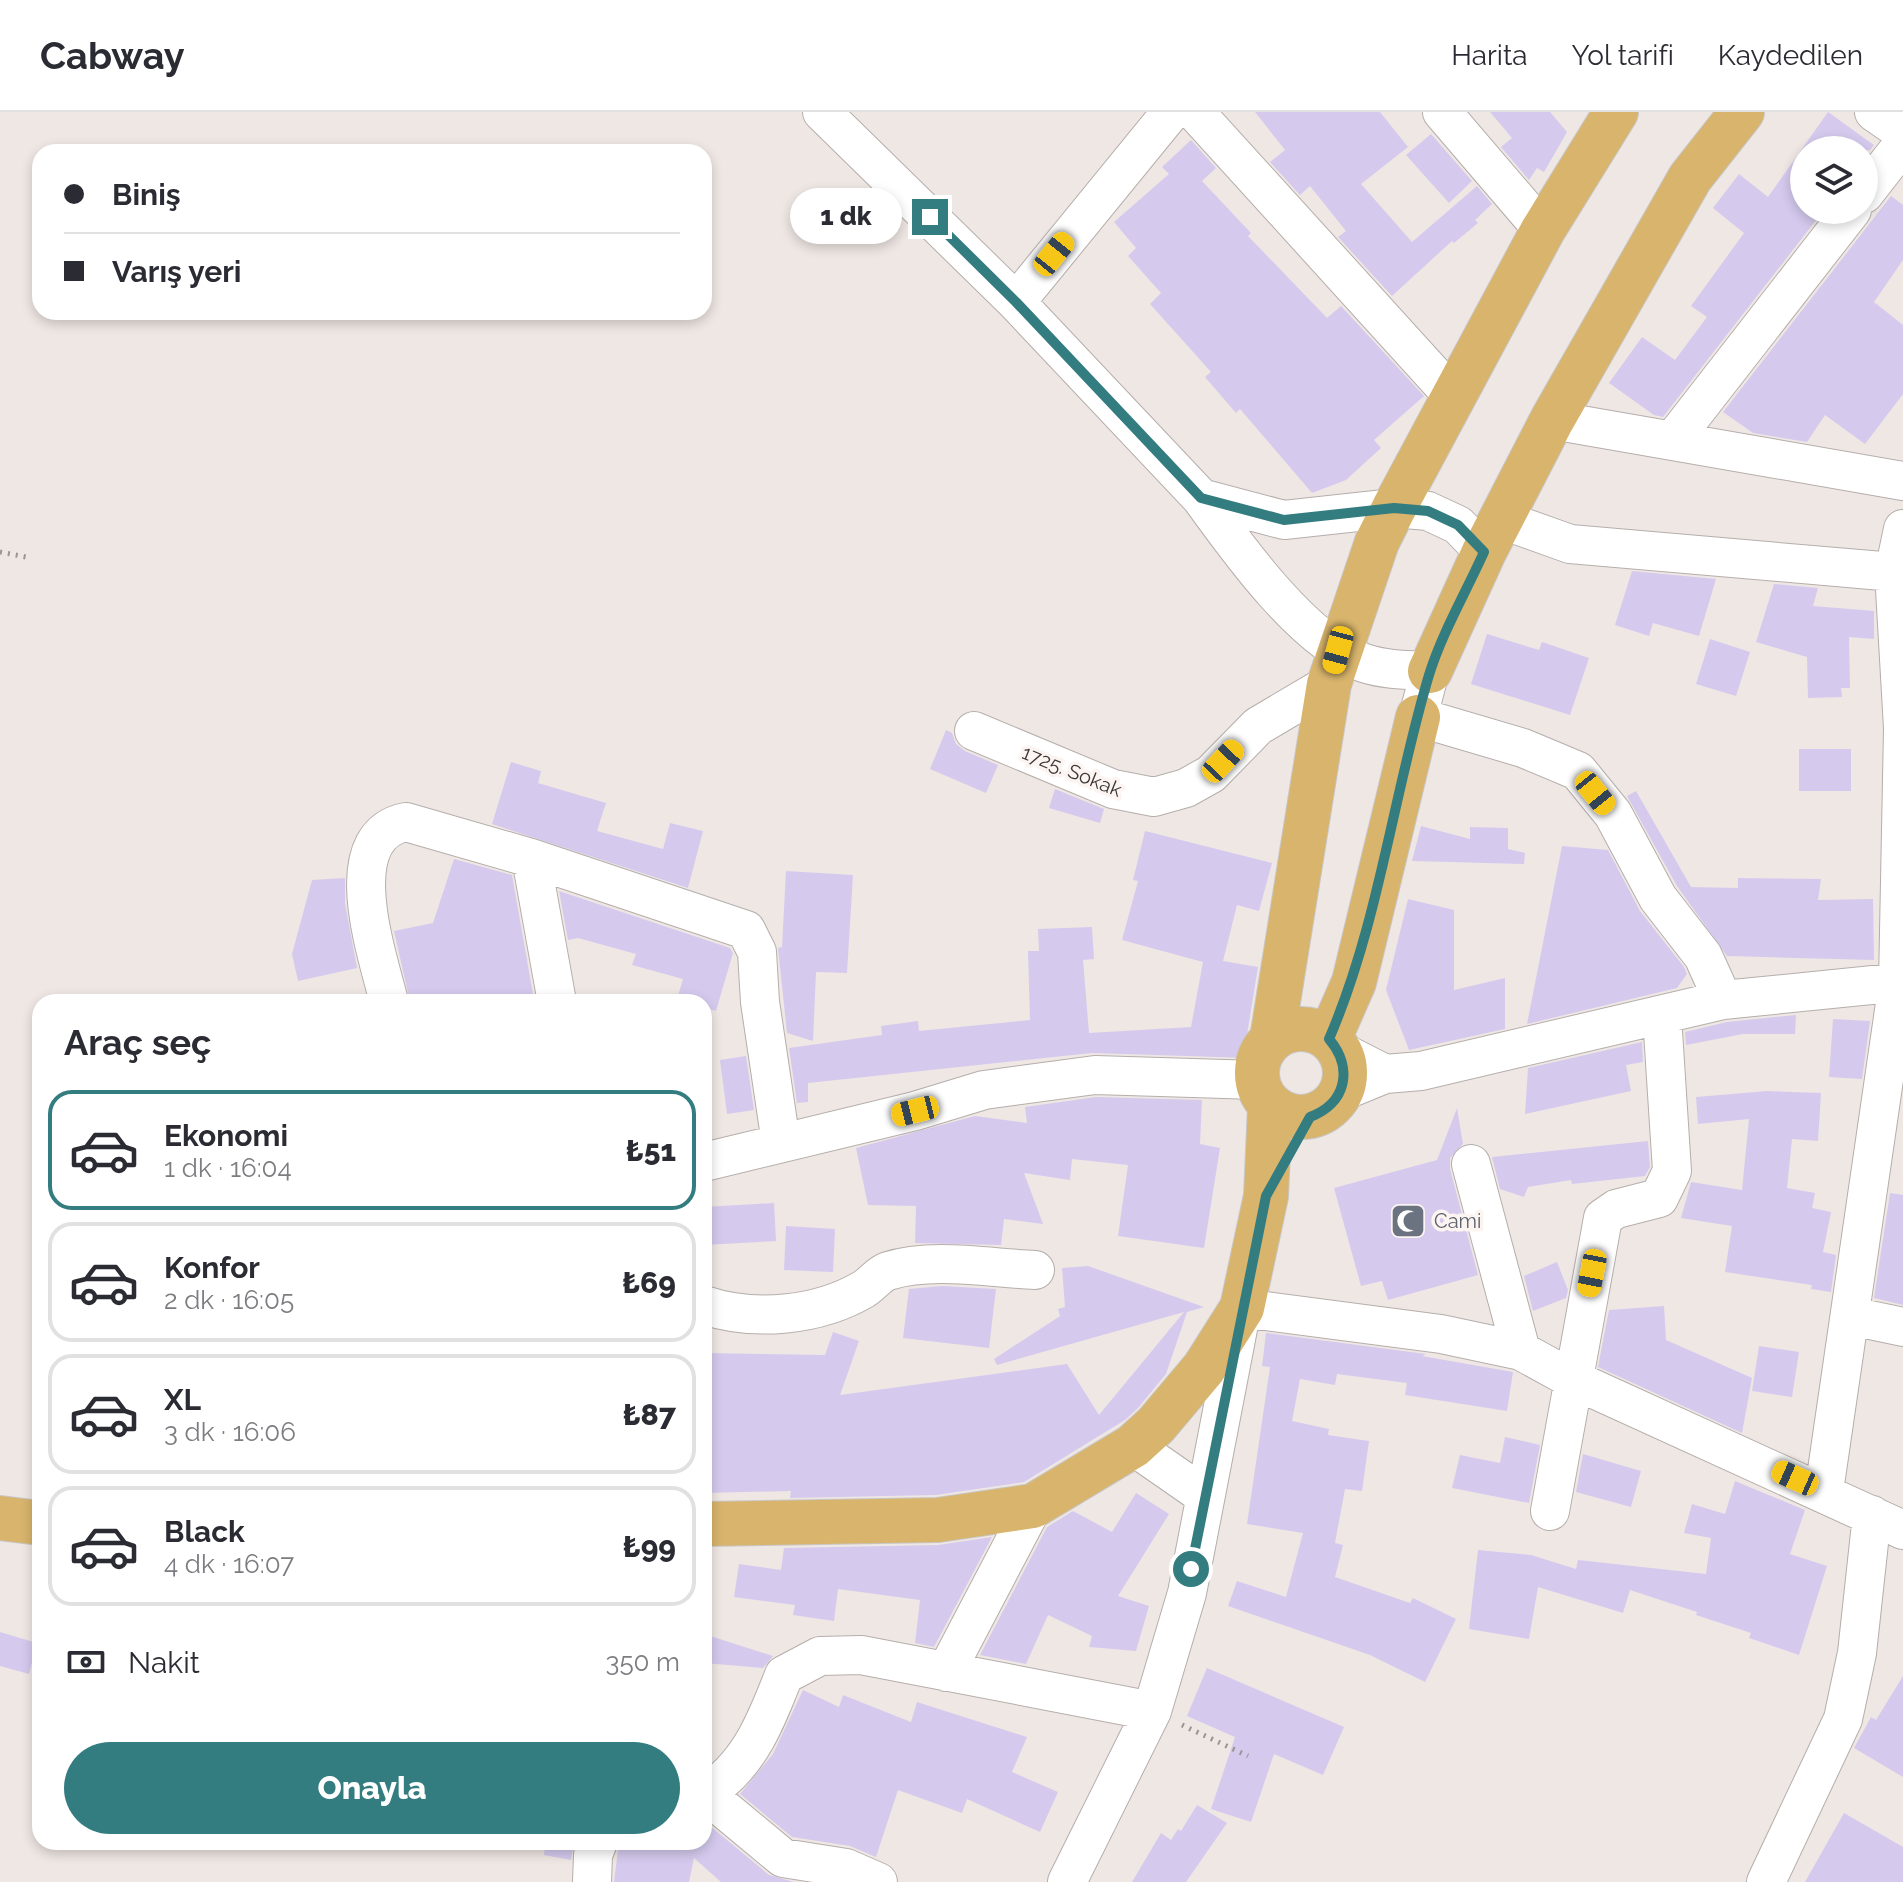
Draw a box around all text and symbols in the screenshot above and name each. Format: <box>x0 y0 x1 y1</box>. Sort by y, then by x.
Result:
text: Cabway <box>40 33 185 78</box>
text: Harita <box>1451 39 1528 72</box>
text: Yol tarifi <box>1572 39 1674 72</box>
text: Kaydedilen <box>1718 39 1863 72</box>
map controls <box>1790 136 1878 224</box>
button: layers <box>1790 136 1878 224</box>
text: Biniş <box>112 177 181 212</box>
callout: 1 dk <box>790 189 902 245</box>
route end <box>912 199 948 235</box>
text: 1 dk <box>820 201 872 231</box>
car <box>1030 228 1078 280</box>
text: Varış yeri <box>112 254 241 289</box>
car <box>1320 624 1356 676</box>
car <box>1198 735 1248 787</box>
street label: 1725. Sokak <box>1019 740 1126 802</box>
car <box>1571 767 1619 819</box>
text: Araç seç <box>64 1021 211 1063</box>
car <box>889 1094 941 1128</box>
icon: car <box>68 1114 140 1186</box>
text: Ekonomi <box>164 1118 288 1153</box>
text: ₺51 <box>626 1133 676 1168</box>
text: 1 dk · 16:04 <box>164 1153 292 1183</box>
mosque icon: Cami <box>1389 1202 1427 1240</box>
place label: Cami <box>1434 1209 1481 1233</box>
icon: car <box>68 1246 140 1318</box>
car <box>1576 1247 1608 1299</box>
text: Konfor <box>164 1250 260 1285</box>
text: ₺69 <box>622 1265 676 1300</box>
text: 2 dk · 16:05 <box>164 1285 294 1315</box>
icon: car <box>68 1378 140 1450</box>
text: XL <box>164 1382 201 1417</box>
text: ₺87 <box>623 1397 676 1432</box>
text: 3 dk · 16:06 <box>164 1417 296 1447</box>
car <box>1768 1457 1822 1499</box>
icon: car <box>68 1510 140 1582</box>
text: Black <box>164 1514 245 1549</box>
text: ₺99 <box>623 1529 676 1564</box>
text: 4 dk · 16:07 <box>164 1549 294 1579</box>
route start <box>1173 1551 1209 1587</box>
icon: cash <box>64 1640 108 1684</box>
text: Nakit <box>128 1645 200 1680</box>
text: 350 m <box>606 1647 680 1677</box>
button: Onayla <box>64 1742 680 1834</box>

